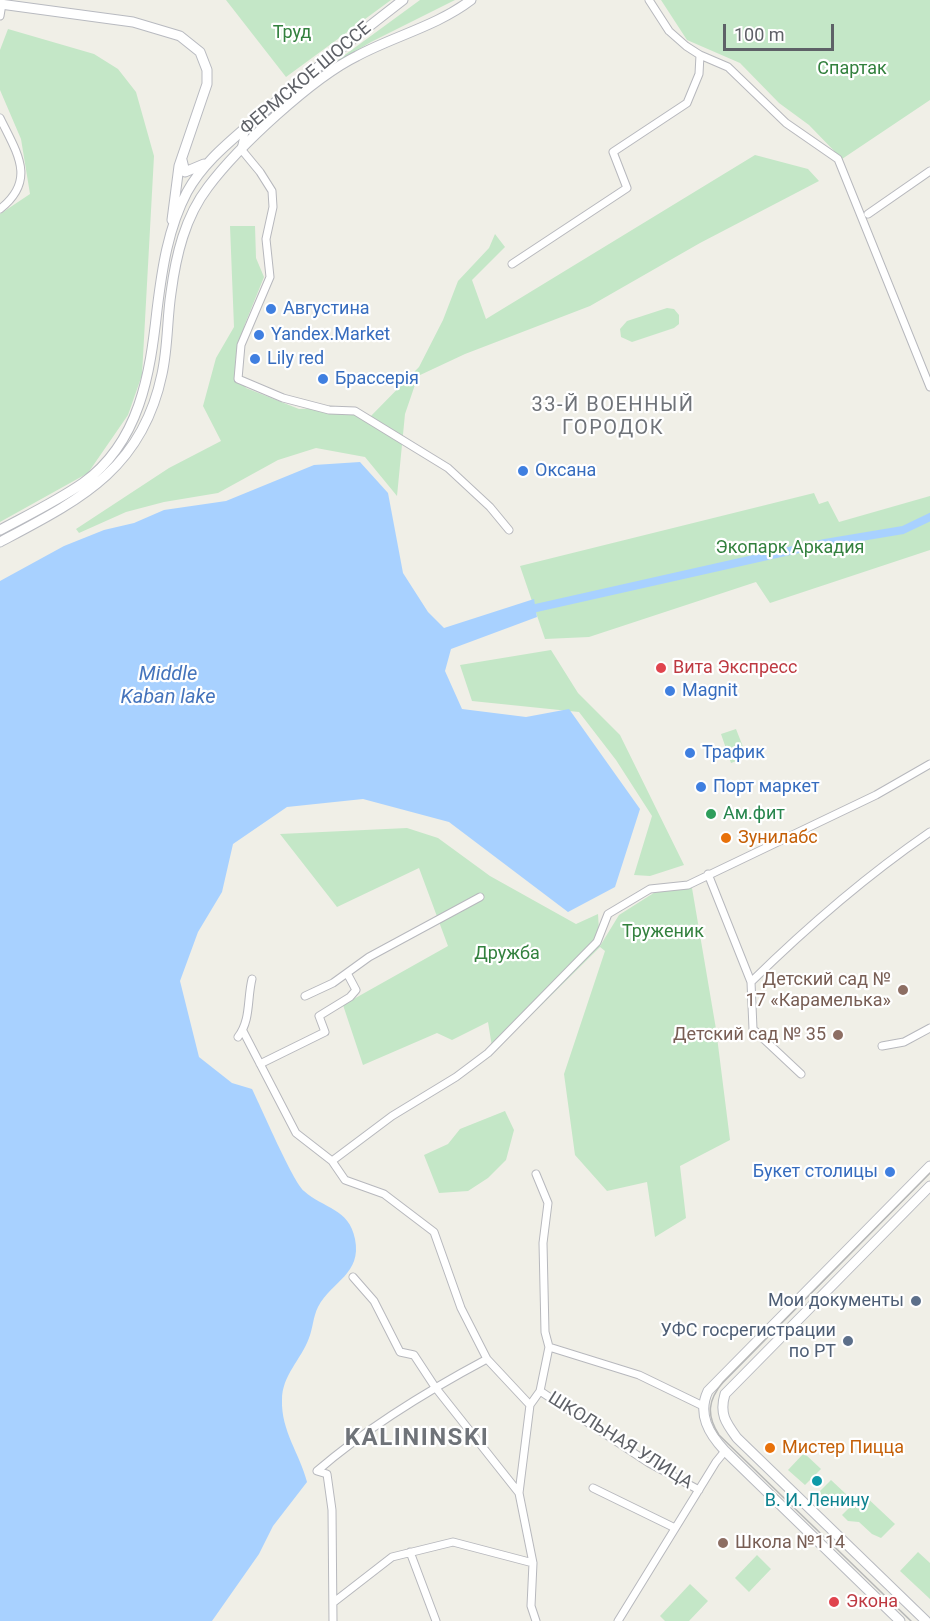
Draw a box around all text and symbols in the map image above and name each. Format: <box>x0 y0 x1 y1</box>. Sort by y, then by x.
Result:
scale bar <box>726 12 837 50</box>
street label: ФЕРМСКОЕ ШОССЕ <box>236 18 376 140</box>
park label: Труд <box>273 22 311 44</box>
text: 100 m <box>734 24 785 45</box>
park label: Спартак <box>817 58 887 80</box>
place label: Августина <box>283 298 370 320</box>
marker: Августина <box>264 302 278 316</box>
place label: Yandex.Market <box>271 324 390 346</box>
marker: Yandex.Market <box>252 328 266 342</box>
place label: Lily red <box>267 348 324 370</box>
marker: Lily red <box>248 352 262 366</box>
place label: Брассерiя <box>335 368 419 390</box>
marker: Брассерiя <box>316 372 330 386</box>
district label: 33-Й ВОЕННЫЙ ГОРОДОК <box>532 394 694 441</box>
place label: Оксана <box>535 460 596 482</box>
marker: Оксана <box>516 464 530 478</box>
park label: Экопарк Аркадия <box>716 537 864 559</box>
place label: Вита Экспресс <box>673 657 797 679</box>
marker: Вита Экспресс <box>654 661 668 675</box>
water label: Middle Kaban lake <box>120 663 216 710</box>
place label: Magnit <box>682 680 738 702</box>
marker: Magnit <box>663 684 677 698</box>
place label: Трафик <box>702 742 765 764</box>
marker: Трафик <box>683 746 697 760</box>
place label: Порт маркет <box>713 776 820 798</box>
marker: Порт маркет <box>694 780 708 794</box>
place label: Ам.фит <box>723 803 785 825</box>
marker: Ам.фит <box>704 807 718 821</box>
place label: Зунилабс <box>738 827 818 849</box>
marker: Зунилабс <box>719 831 733 845</box>
park label: Труженик <box>622 921 704 943</box>
park label: Дружба <box>474 943 540 965</box>
place label: Детский сад № 17 «Карамелька» <box>746 969 891 1012</box>
marker: Детский сад № 17 «Карамелька» <box>896 983 910 997</box>
place label: Детский сад № 35 <box>673 1024 826 1046</box>
marker: Детский сад № 35 <box>831 1028 845 1042</box>
place label: Букет столицы <box>753 1161 878 1183</box>
marker: Букет столицы <box>883 1165 897 1179</box>
place label: Мои документы <box>768 1290 904 1312</box>
marker: Мои документы <box>909 1294 923 1308</box>
place label: УФС госрегистрации по РТ <box>661 1320 836 1362</box>
marker: УФС госрегистрации по РТ <box>841 1334 855 1348</box>
street label: ШКОЛЬНАЯ УЛИЦА <box>544 1388 696 1494</box>
district label: KALININSKI <box>345 1425 489 1453</box>
place label: Мистер Пицца <box>782 1437 904 1459</box>
marker: Мистер Пицца <box>763 1441 777 1455</box>
marker: В. И. Ленину <box>810 1474 824 1488</box>
place label: В. И. Ленину <box>765 1490 869 1512</box>
place label: Школа №114 <box>735 1532 845 1554</box>
marker: Школа №114 <box>716 1536 730 1550</box>
place label: Экона <box>846 1591 898 1613</box>
marker: Экона <box>827 1595 841 1609</box>

